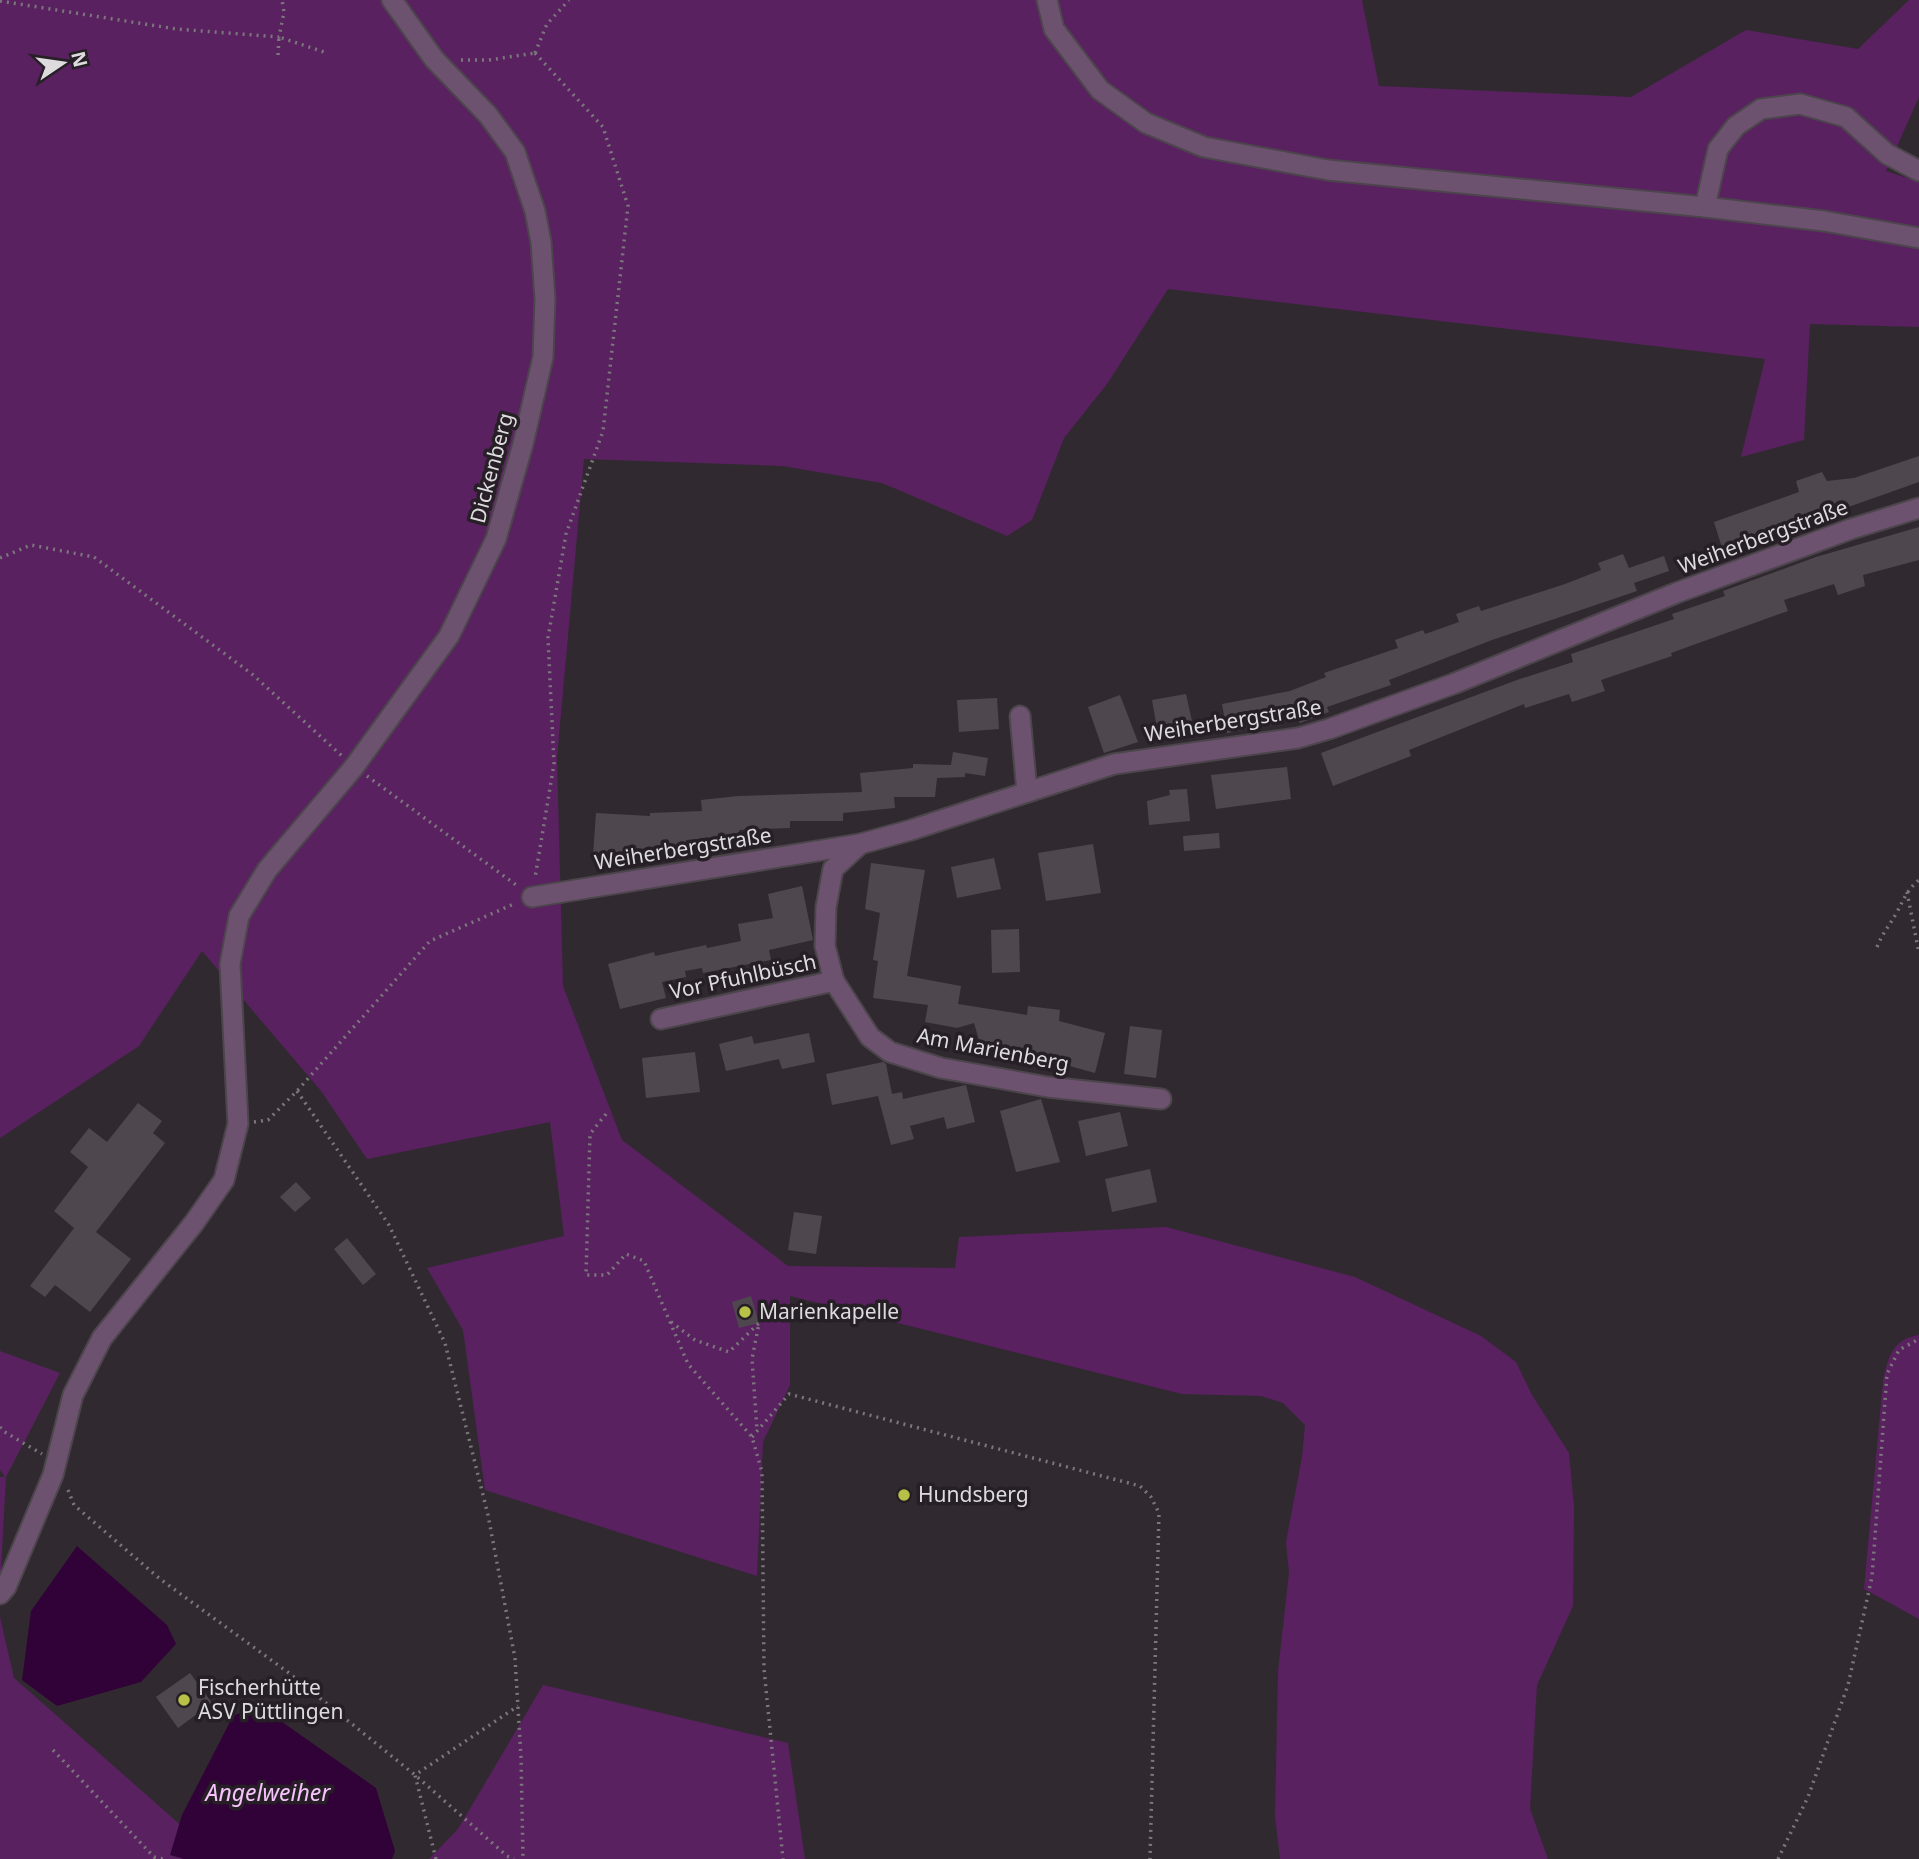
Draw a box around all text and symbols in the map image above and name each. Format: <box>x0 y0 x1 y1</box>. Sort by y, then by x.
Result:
north arrow <box>28 28 98 98</box>
text: N <box>65 49 94 70</box>
street label: Dickenberg <box>463 410 519 526</box>
street label: Weiherbergstraße <box>1674 492 1851 580</box>
street label: Weiherbergstraße <box>1142 692 1323 748</box>
street label: Weiherbergstraße <box>592 820 773 876</box>
street label: Vor Pfuhlbüsch <box>667 947 819 1005</box>
street label: Am Marienberg <box>915 1021 1072 1077</box>
place label: Marienkapelle <box>759 1297 899 1325</box>
marker: Marienkapelle <box>737 1304 753 1320</box>
place label: Hundsberg <box>918 1480 1029 1508</box>
marker: Hundsberg <box>896 1487 912 1503</box>
place label: Fischerhütte ASV Püttlingen <box>198 1673 343 1725</box>
marker: Fischerhütte ASV Püttlingen <box>176 1692 192 1708</box>
water label: Angelweiher <box>204 1776 331 1808</box>

